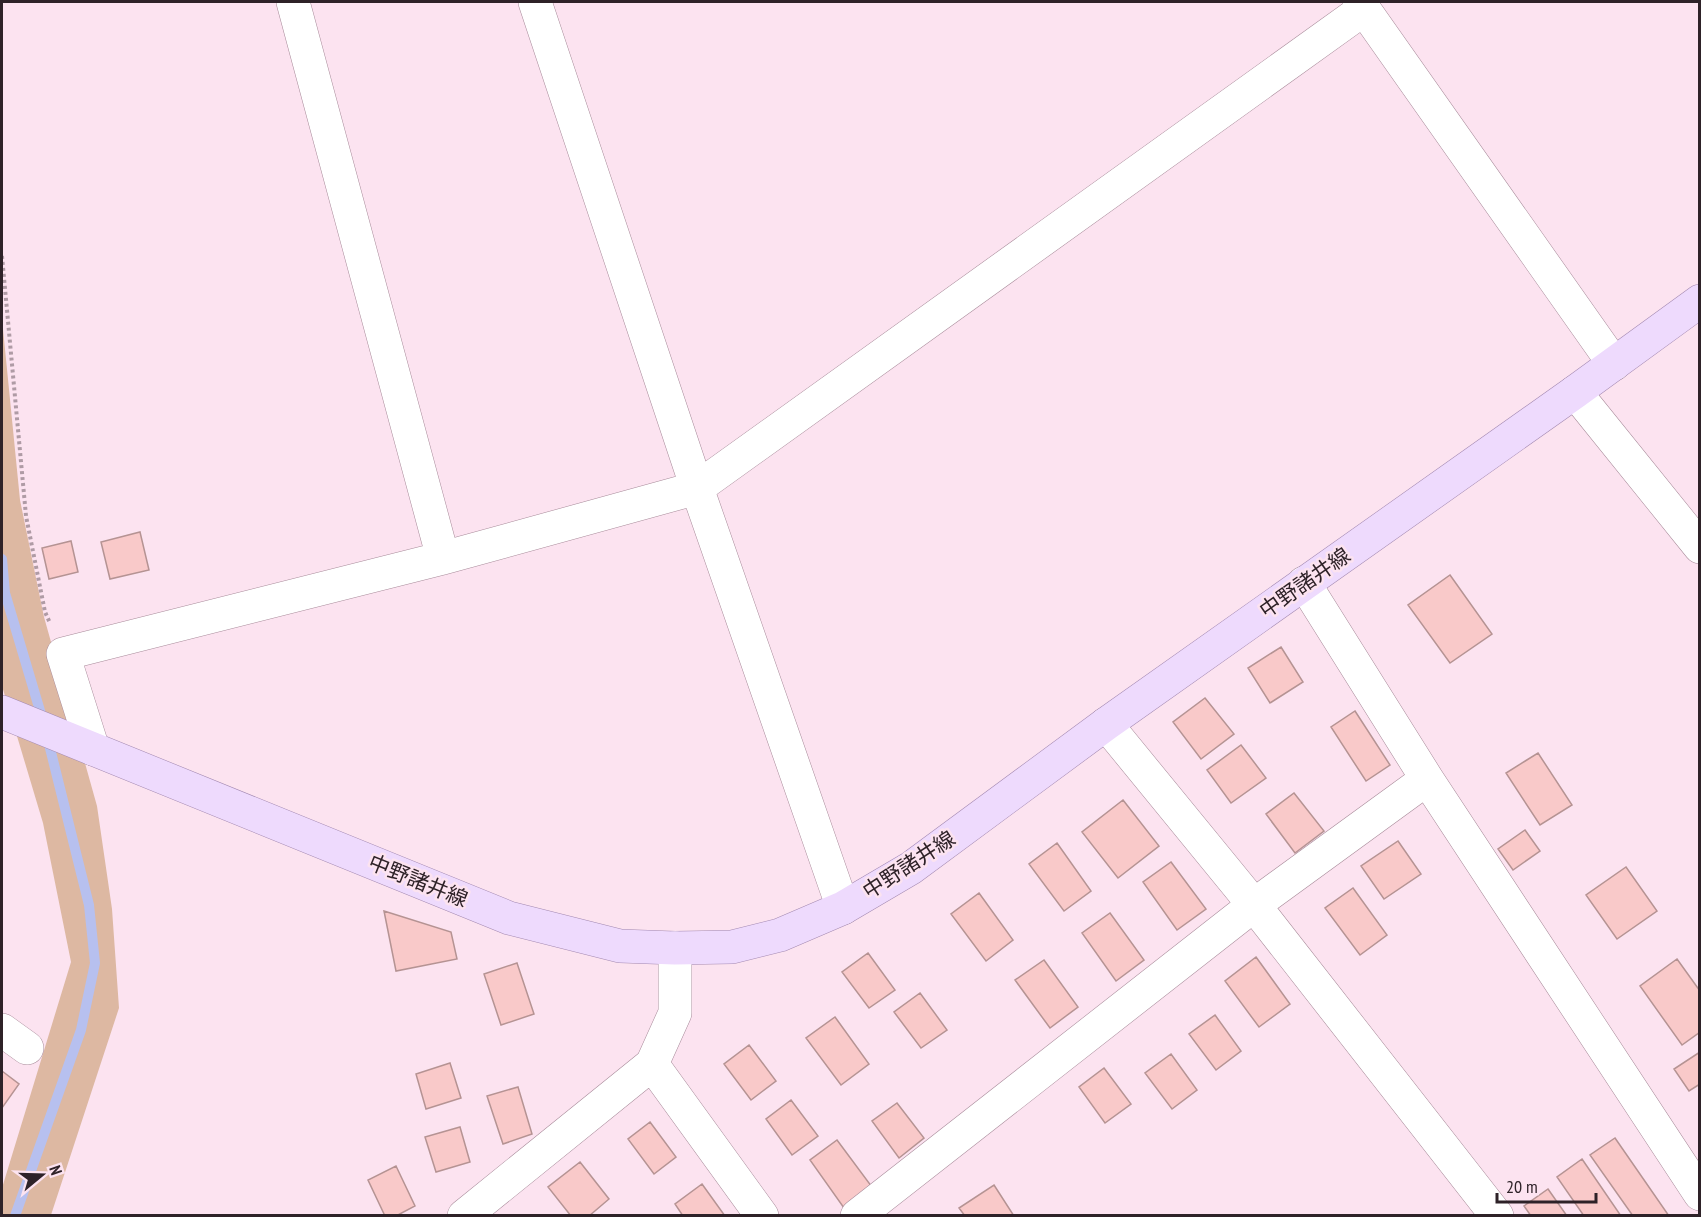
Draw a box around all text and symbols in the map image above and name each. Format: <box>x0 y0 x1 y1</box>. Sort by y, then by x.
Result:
street label: 中野諸井線 <box>1254 541 1355 624</box>
street label: 中野諸井線 <box>857 825 960 904</box>
street label: 中野諸井線 <box>364 848 472 913</box>
north arrow <box>12 1145 72 1205</box>
text: N <box>45 1163 67 1177</box>
scale bar <box>1497 1166 1596 1204</box>
text: 20 m <box>1506 1175 1538 1198</box>

